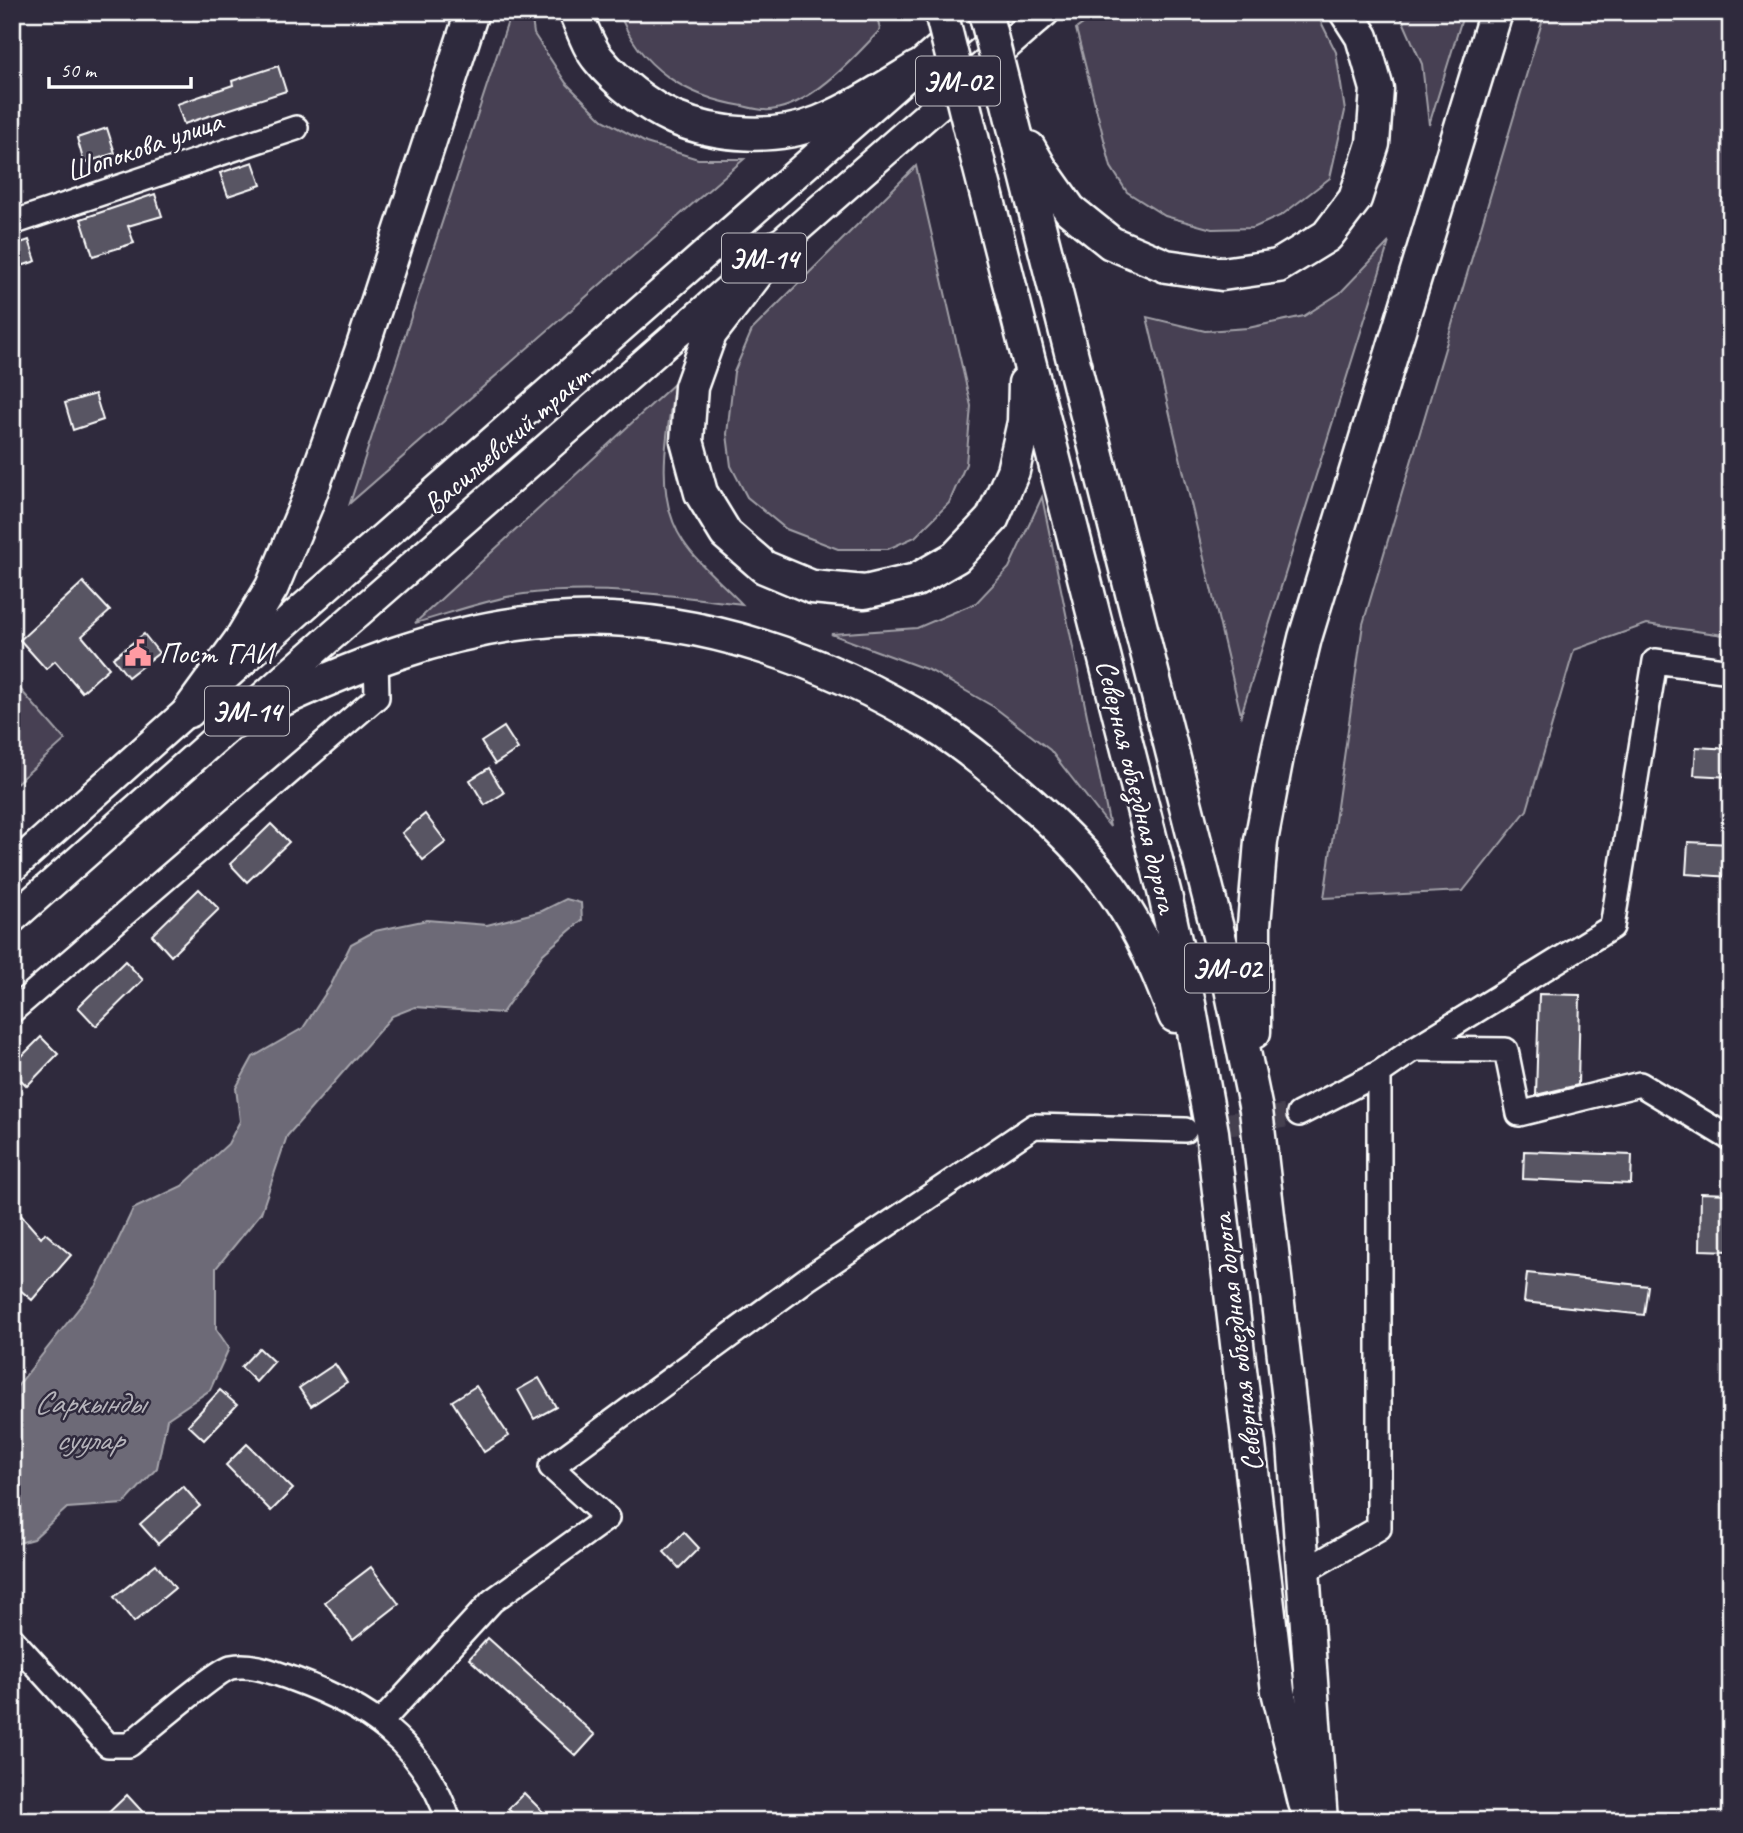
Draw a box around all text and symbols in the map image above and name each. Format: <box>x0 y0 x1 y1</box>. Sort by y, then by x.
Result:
scale bar <box>49 46 191 90</box>
road number: ЭМ-02 <box>916 56 1000 106</box>
text: 50 m <box>60 57 98 83</box>
street label: Шопокова улица <box>61 101 229 191</box>
road number: ЭМ-14 <box>722 233 806 282</box>
street label: Васильевский тракт <box>415 356 599 523</box>
place label: Пост ГАИ <box>159 634 277 672</box>
public building icon: Пост ГАИ <box>123 638 153 668</box>
street label: Северная объездная дорога <box>1087 656 1187 919</box>
road number: ЭМ-14 <box>205 686 289 736</box>
road number: ЭМ-02 <box>1185 944 1269 992</box>
street label: Северная объездная дорога <box>1202 1209 1272 1474</box>
water label: Саркынды суулар <box>34 1382 149 1460</box>

